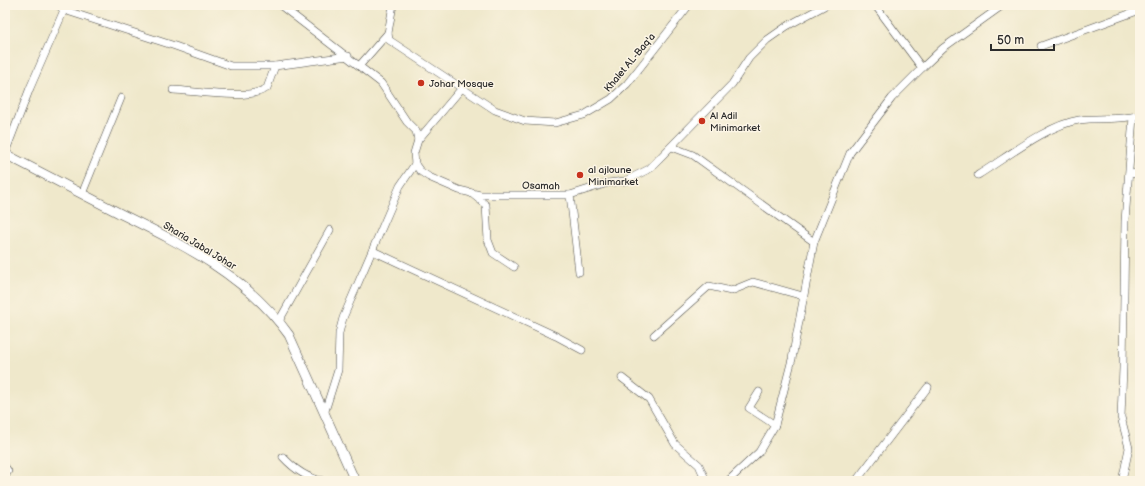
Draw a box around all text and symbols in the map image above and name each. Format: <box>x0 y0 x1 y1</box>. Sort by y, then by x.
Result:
scale bar <box>991 26 1054 52</box>
street label: Khalet AL-Baq'a <box>602 31 658 95</box>
text: 50 m <box>997 33 1024 48</box>
marker: Johar Mosque <box>416 78 426 88</box>
place label: Johar Mosque <box>429 78 494 90</box>
place label: Al Adil Minimarket <box>710 110 760 134</box>
marker: Al Adil Minimarket <box>697 116 707 126</box>
place label: al ajloune Minimarket <box>588 164 638 188</box>
marker: al ajloune Minimarket <box>575 170 585 180</box>
street label: Osamah <box>522 180 560 192</box>
street label: Sharia Jabal Johar <box>161 219 238 273</box>

